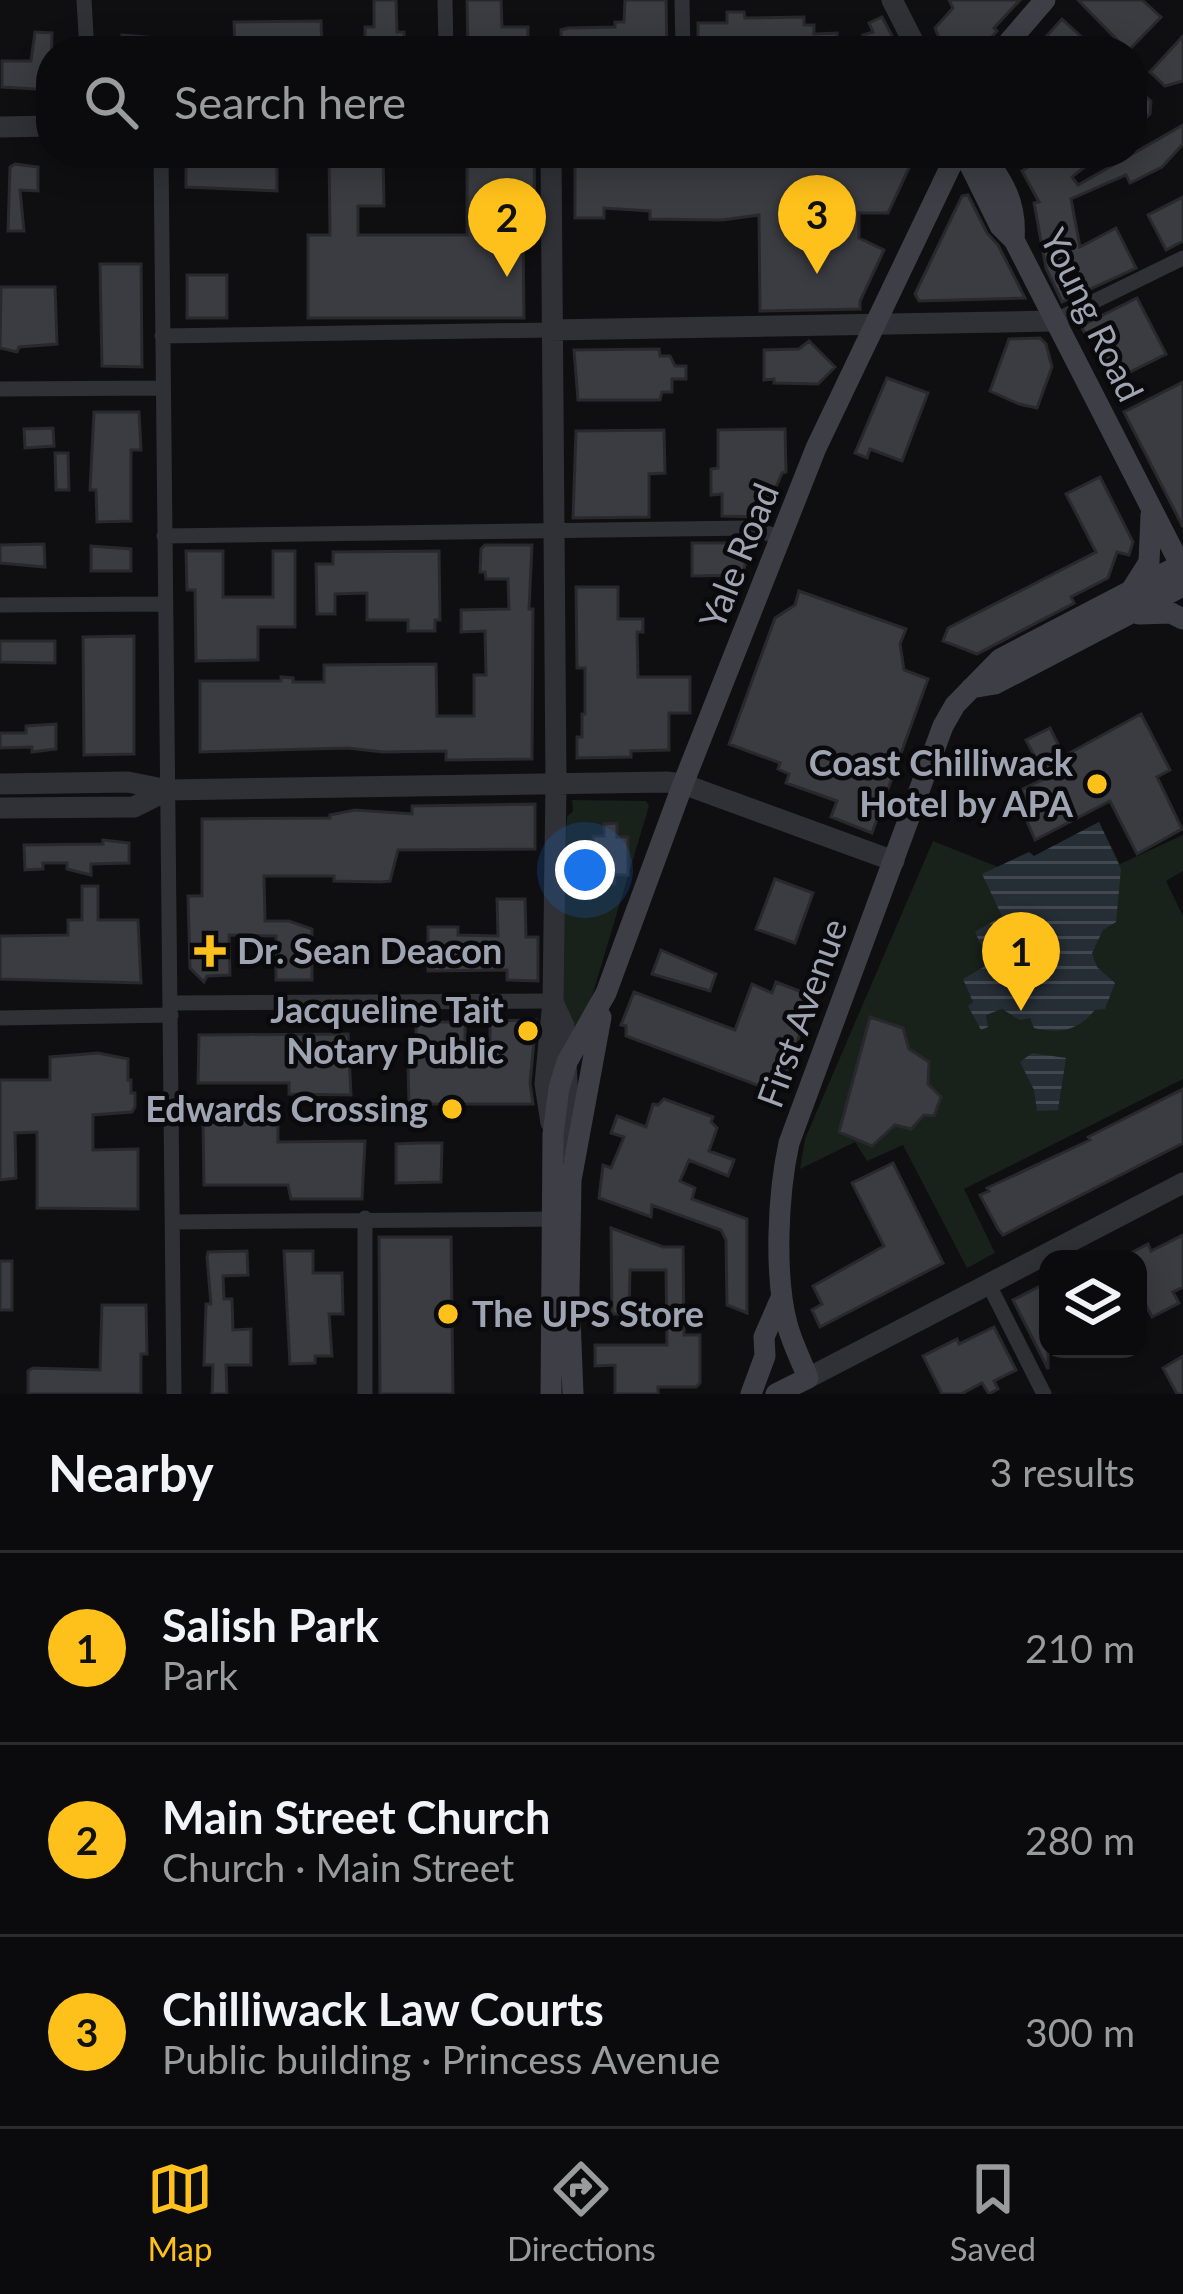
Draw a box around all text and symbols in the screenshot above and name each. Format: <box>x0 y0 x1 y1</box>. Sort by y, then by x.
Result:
search box <box>36 36 1147 168</box>
icon: search <box>78 69 144 135</box>
text: Search here <box>174 75 406 129</box>
pin: 3 <box>778 175 856 274</box>
pin: 2 <box>468 178 546 277</box>
street label: Young Road <box>1032 221 1154 408</box>
street label: Yale Road <box>689 476 787 635</box>
place label: Coast Chilliwack Hotel by APA <box>809 740 1074 825</box>
marker: Coast Chilliwack Hotel by APA <box>1084 771 1110 797</box>
your location <box>555 840 615 900</box>
street label: First Avenue <box>747 912 856 1113</box>
pin: 1 <box>982 912 1060 1011</box>
place label: Dr. Sean Deacon <box>237 928 502 972</box>
marker: Dr. Sean Deacon <box>194 935 226 967</box>
place label: Jacqueline Tait Notary Public <box>270 987 505 1072</box>
marker: Jacqueline Tait Notary Public <box>515 1018 541 1044</box>
place label: Edwards Crossing <box>145 1086 428 1130</box>
marker: Edwards Crossing <box>439 1096 465 1122</box>
map controls <box>1039 1250 1147 1358</box>
button: layers <box>1039 1250 1147 1358</box>
place label: The UPS Store <box>472 1291 704 1335</box>
marker: The UPS Store <box>435 1301 461 1327</box>
text: Nearby <box>48 1442 214 1503</box>
text: 3 results <box>990 1449 1135 1495</box>
text: Salish Park <box>162 1598 379 1652</box>
text: 1 <box>76 1625 98 1671</box>
text: 210 m <box>1025 1625 1135 1671</box>
text: Park <box>162 1652 238 1698</box>
text: Main Street Church <box>162 1790 550 1844</box>
text: 2 <box>76 1817 98 1863</box>
text: 280 m <box>1025 1817 1135 1863</box>
text: Church · Main Street <box>162 1844 514 1890</box>
text: Chilliwack Law Courts <box>162 1982 604 2036</box>
text: 3 <box>76 2009 98 2055</box>
text: 300 m <box>1025 2009 1135 2055</box>
text: Public building · Princess Avenue <box>162 2036 720 2082</box>
tab: Map <box>147 2156 213 2268</box>
tab: Directions <box>507 2156 656 2268</box>
tab: Saved <box>950 2156 1036 2268</box>

